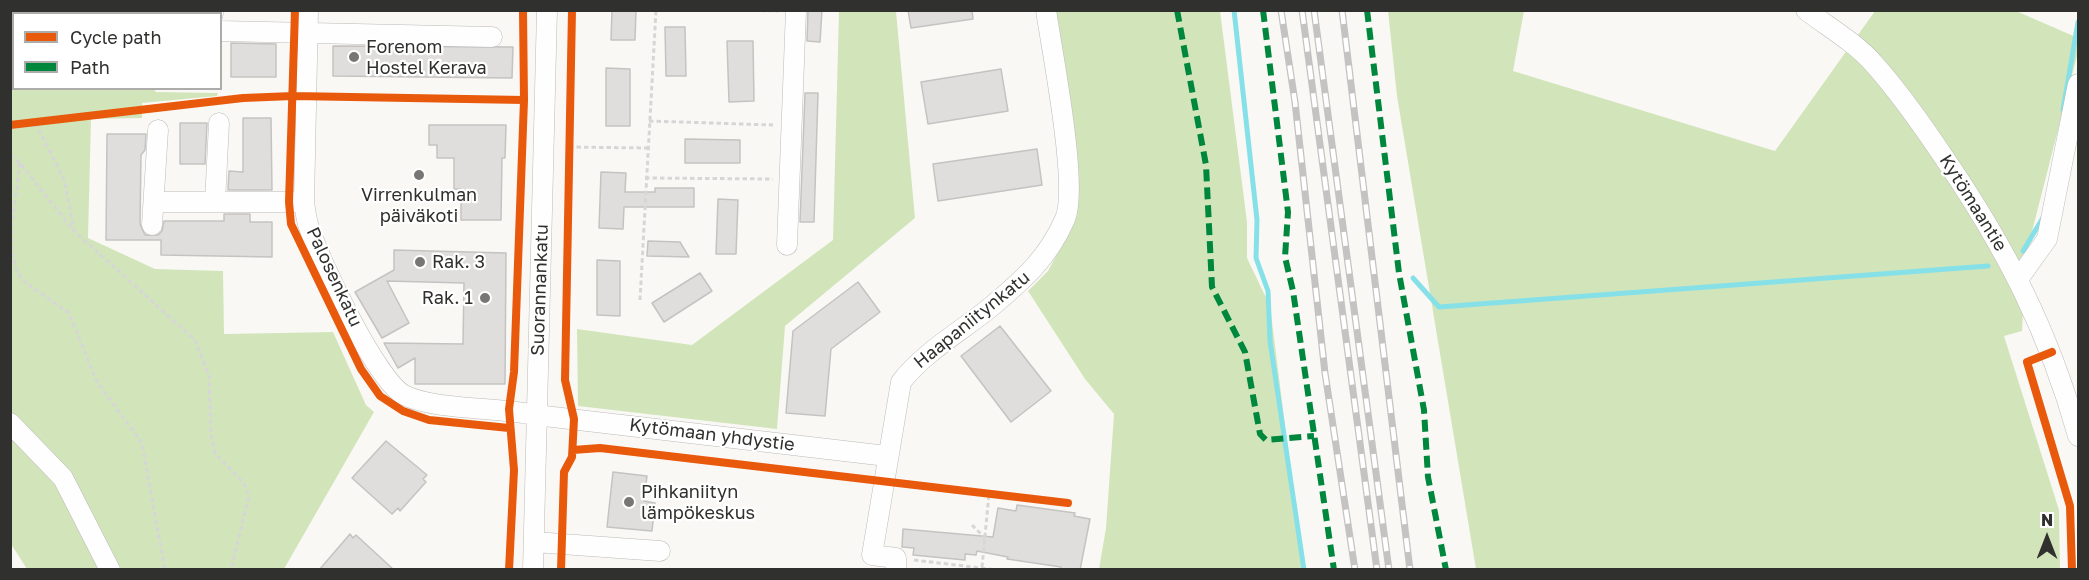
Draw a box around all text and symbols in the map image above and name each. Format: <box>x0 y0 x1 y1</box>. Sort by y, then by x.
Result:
legend <box>12 12 222 90</box>
text: Cycle path <box>70 26 162 48</box>
place label: Forenom Hostel Kerava <box>366 36 487 78</box>
marker: Forenom Hostel Kerava <box>347 50 361 64</box>
text: Path <box>70 56 110 78</box>
street label: Kytömaantie <box>1935 151 2011 255</box>
marker: Virrenkulman päiväkoti <box>412 168 426 182</box>
place label: Virrenkulman päiväkoti <box>361 184 477 226</box>
street label: Palosenkatu <box>302 224 366 330</box>
street label: Suorannankatu <box>527 224 553 356</box>
place label: Rak. 3 <box>432 251 485 273</box>
marker: Rak. 3 <box>413 255 427 269</box>
street label: Haapaniitynkatu <box>910 267 1034 373</box>
place label: Rak. 1 <box>422 287 473 309</box>
marker: Rak. 1 <box>478 291 492 305</box>
street label: Kytömaan yhdystie <box>628 414 796 456</box>
place label: Pihkaniityn lämpökeskus <box>641 481 755 524</box>
marker: Pihkaniityn lämpökeskus <box>622 495 636 509</box>
north arrow <box>2017 508 2077 568</box>
text: N <box>2041 510 2053 530</box>

